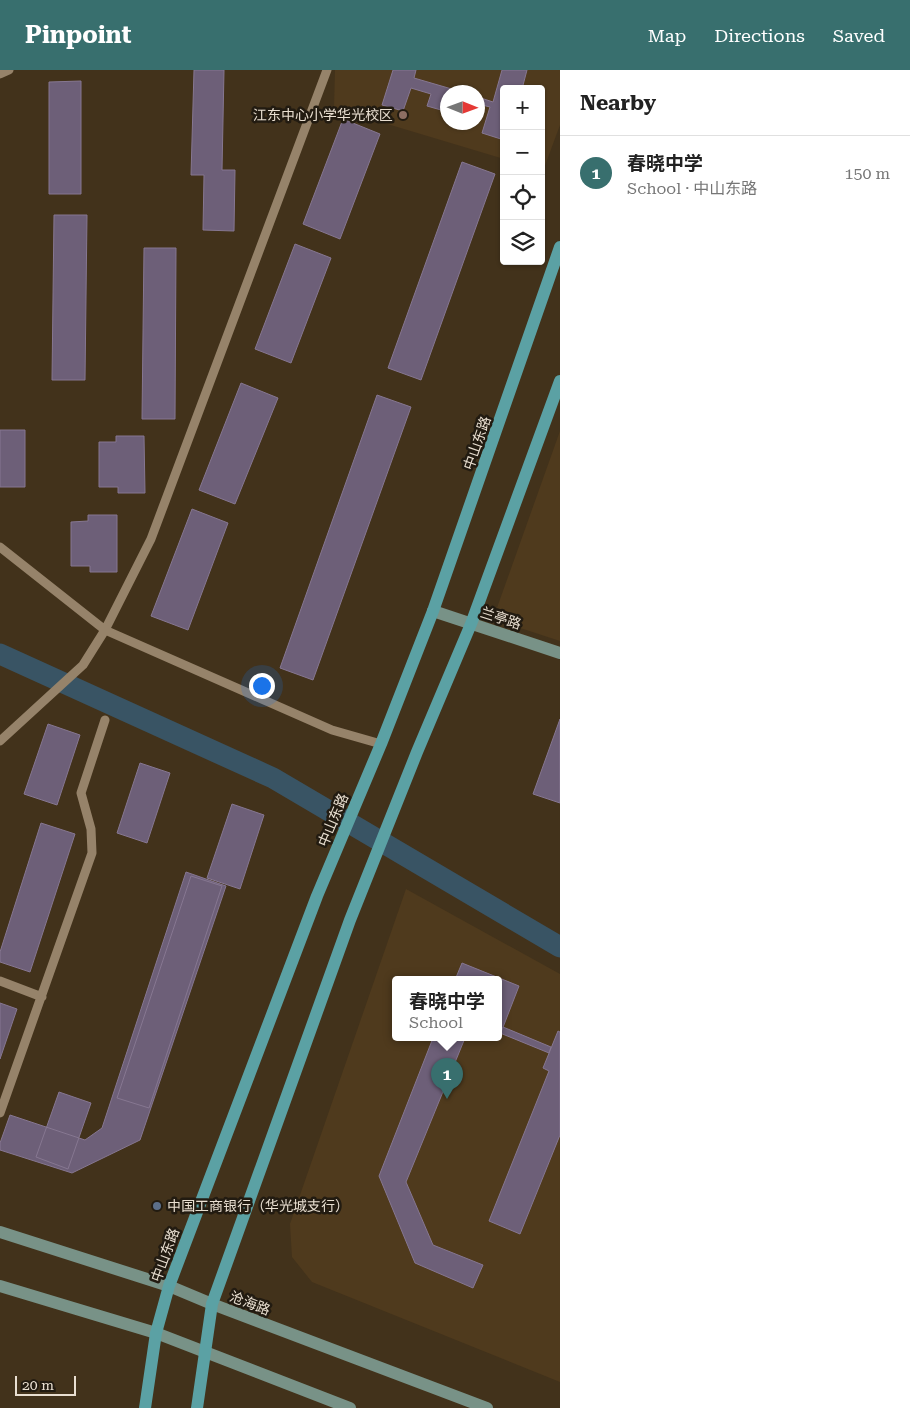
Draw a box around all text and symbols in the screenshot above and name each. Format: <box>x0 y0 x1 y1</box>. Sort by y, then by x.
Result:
text: Pinpoint <box>25 21 131 49</box>
text: Map <box>648 25 686 46</box>
text: Directions <box>714 25 805 46</box>
text: Saved <box>833 25 885 46</box>
north arrow <box>440 85 485 130</box>
map controls <box>500 85 545 265</box>
button: + <box>500 85 545 130</box>
text: Nearby <box>580 91 656 115</box>
place label: 江东中心小学华光校区 <box>253 107 393 123</box>
marker: 江东中心小学华光校区 <box>397 109 409 121</box>
button: − <box>500 130 545 175</box>
text: 春晓中学 <box>627 152 703 175</box>
text: 1 <box>592 164 600 183</box>
text: 150 m <box>844 164 890 183</box>
button: locate <box>500 175 545 220</box>
text: School · 中山东路 <box>627 179 757 198</box>
button: layers <box>500 220 545 265</box>
street label: 中山东路 <box>460 414 494 472</box>
street label: 兰亭路 <box>479 604 523 632</box>
your location <box>249 673 275 699</box>
street label: 中山东路 <box>315 791 351 849</box>
popup <box>392 976 502 1041</box>
text: 春晓中学 <box>409 990 485 1013</box>
text: School <box>409 1013 463 1032</box>
pin: 1 <box>431 1058 463 1099</box>
place label: 中国工商银行（华光城支行） <box>167 1198 349 1214</box>
marker: 中国工商银行（华光城支行） <box>151 1200 163 1212</box>
street label: 中山东路 <box>148 1226 182 1284</box>
street label: 沧海路 <box>228 1288 272 1318</box>
scale bar <box>15 1373 76 1396</box>
text: 20 m <box>22 1377 54 1393</box>

